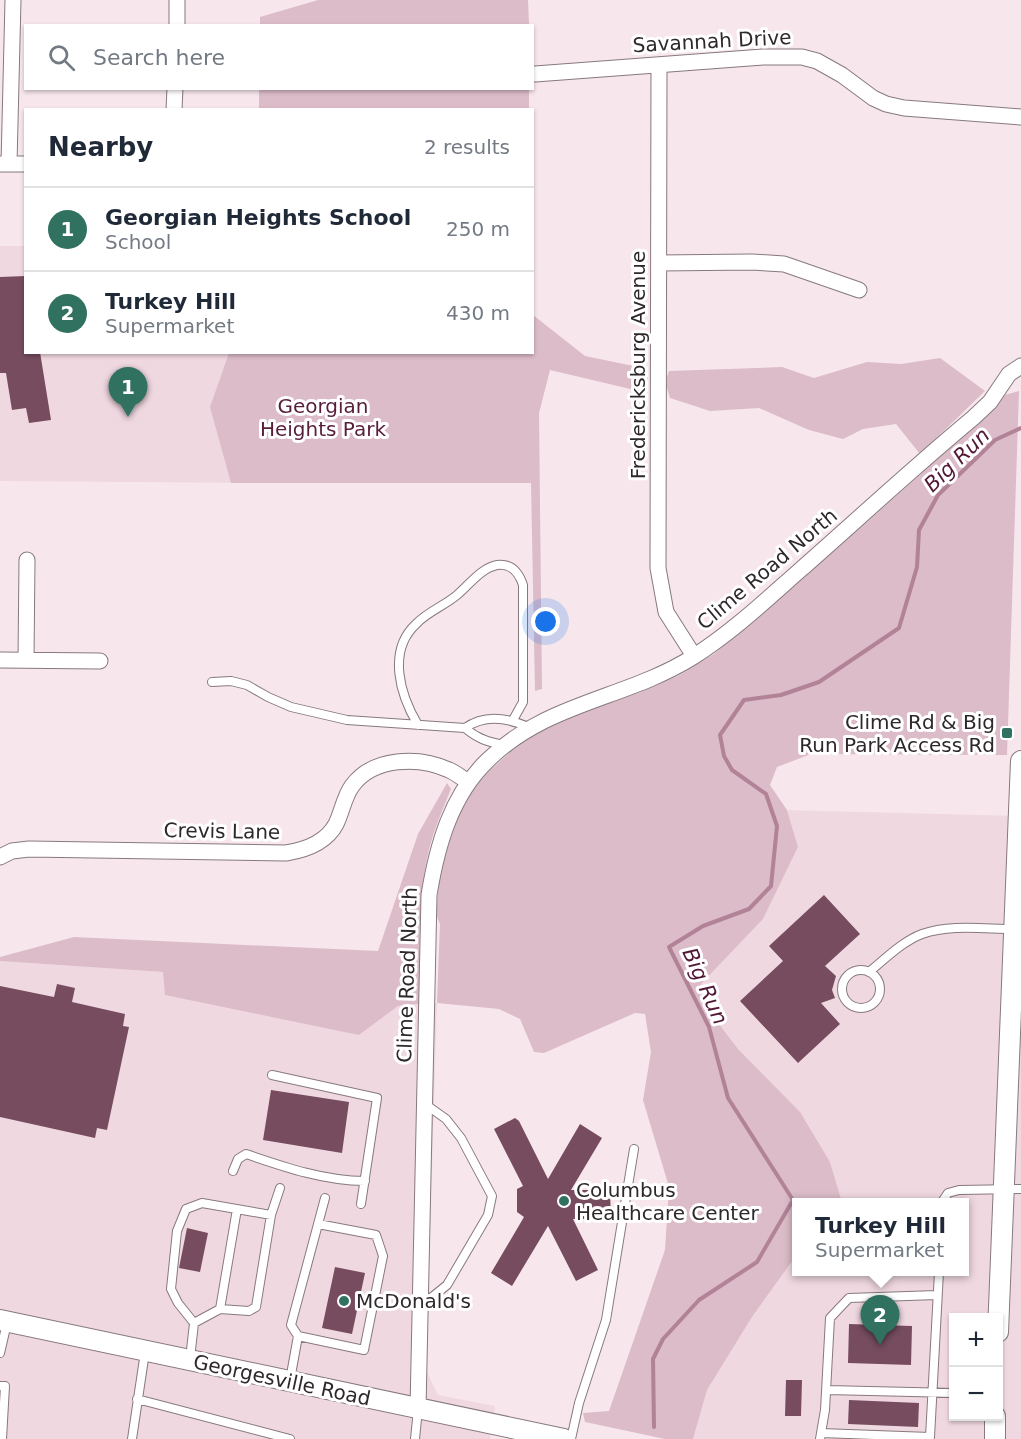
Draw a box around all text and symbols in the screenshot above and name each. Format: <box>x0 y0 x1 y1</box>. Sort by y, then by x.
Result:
search box <box>24 24 534 90</box>
street label: Savannah Drive <box>632 25 792 57</box>
icon: search <box>45 41 78 74</box>
text: Search here <box>93 45 225 70</box>
text: Nearby <box>48 132 153 162</box>
text: 2 results <box>424 135 510 159</box>
text: Georgian Heights School <box>105 205 411 230</box>
text: 1 <box>61 217 74 241</box>
text: 250 m <box>446 217 510 241</box>
text: School <box>105 230 171 254</box>
street label: Fredericksburg Avenue <box>626 251 650 479</box>
text: Turkey Hill <box>105 289 236 314</box>
text: 2 <box>61 301 74 325</box>
text: 430 m <box>446 301 510 325</box>
text: Supermarket <box>105 314 234 338</box>
pin: 1 <box>108 368 148 417</box>
park label: Georgian Heights Park <box>260 394 386 441</box>
water label: Big Run <box>919 423 995 497</box>
street label: Clime Road North <box>692 503 842 635</box>
your location <box>531 607 560 636</box>
place label: Clime Rd & Big Run Park Access Rd <box>799 710 995 757</box>
marker: Clime Rd & Big Run Park Access Rd <box>1000 726 1014 740</box>
street label: Crevis Lane <box>163 818 281 844</box>
street label: Clime Road North <box>392 887 422 1063</box>
water label: Big Run <box>677 944 733 1028</box>
place label: Columbus Healthcare Center <box>576 1178 759 1225</box>
marker: Columbus Healthcare Center <box>557 1194 571 1208</box>
popup <box>792 1198 969 1276</box>
text: Turkey Hill <box>815 1213 946 1238</box>
text: Supermarket <box>815 1238 944 1262</box>
place label: McDonald's <box>356 1289 471 1313</box>
marker: McDonald's <box>337 1294 351 1308</box>
pin: 2 <box>860 1296 900 1345</box>
map controls <box>949 1313 1003 1421</box>
button: + <box>949 1313 1003 1367</box>
street label: Georgesville Road <box>191 1349 373 1411</box>
button: − <box>949 1367 1003 1421</box>

